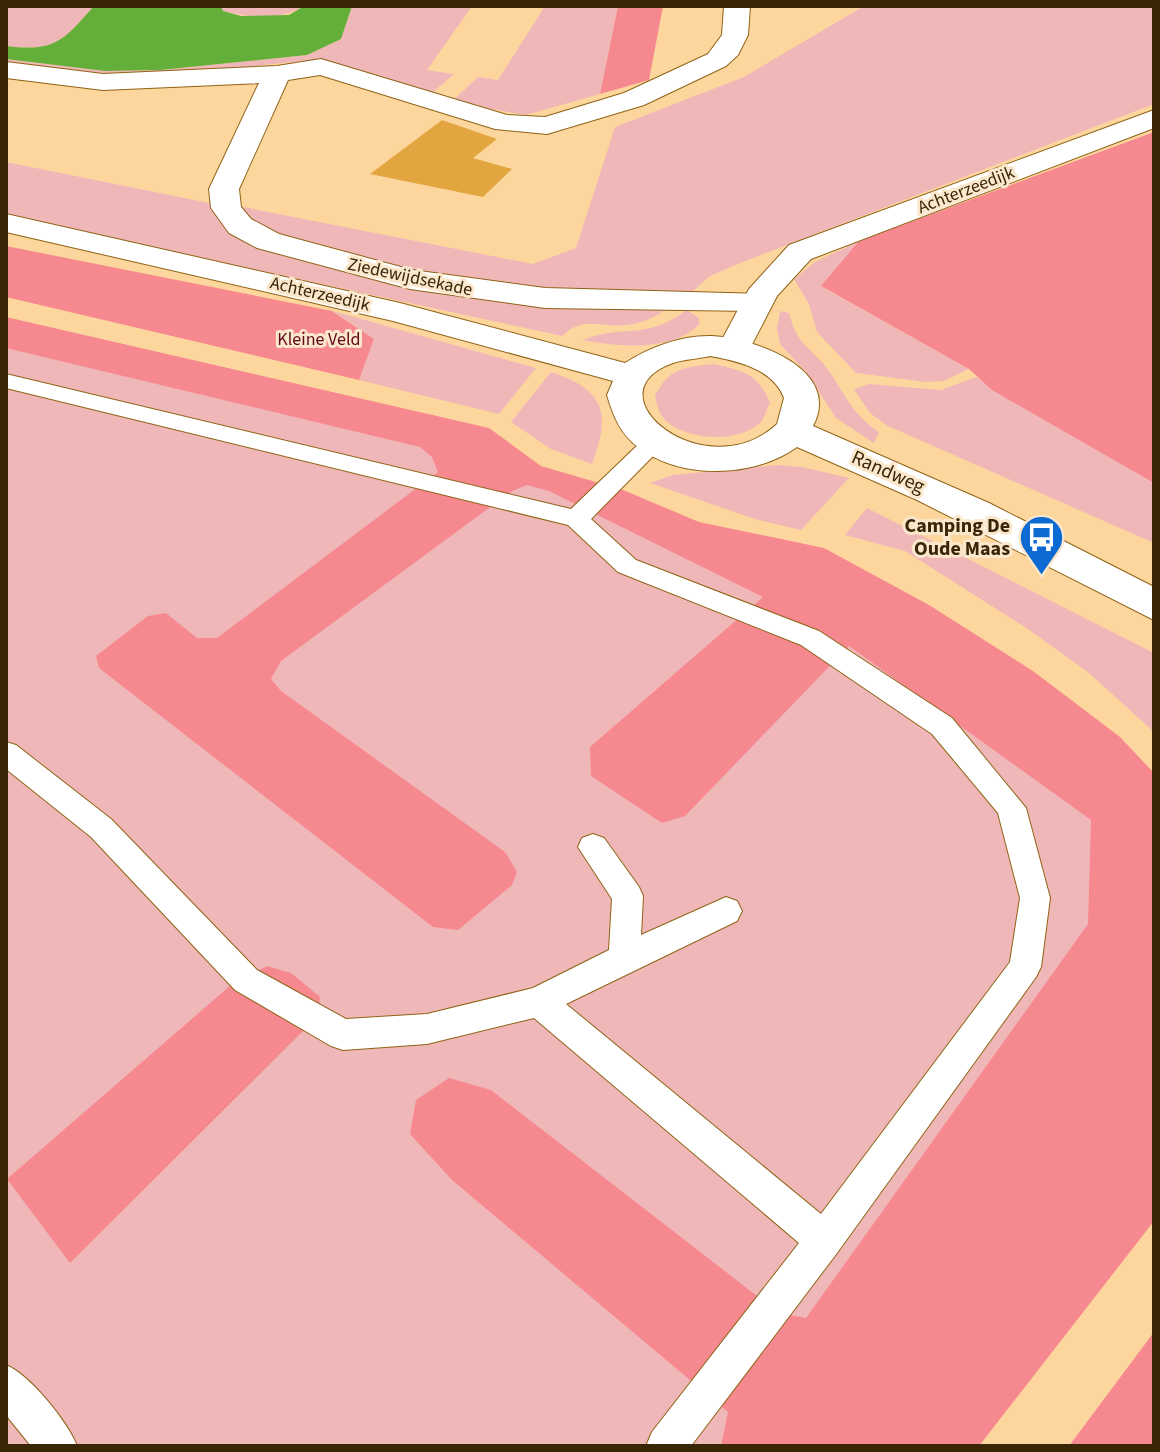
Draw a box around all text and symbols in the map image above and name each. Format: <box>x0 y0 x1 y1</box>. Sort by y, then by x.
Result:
street label: Achterzeedijk <box>914 160 1018 220</box>
street label: Ziedewijdsekade <box>345 252 475 302</box>
street label: Achterzeedijk <box>268 270 372 318</box>
park label: Kleine Veld <box>277 327 361 352</box>
street label: Randweg <box>847 443 929 501</box>
place label: Camping De Oude Maas <box>905 512 1010 563</box>
bus stop icon: Camping De Oude Maas <box>1017 513 1065 576</box>

